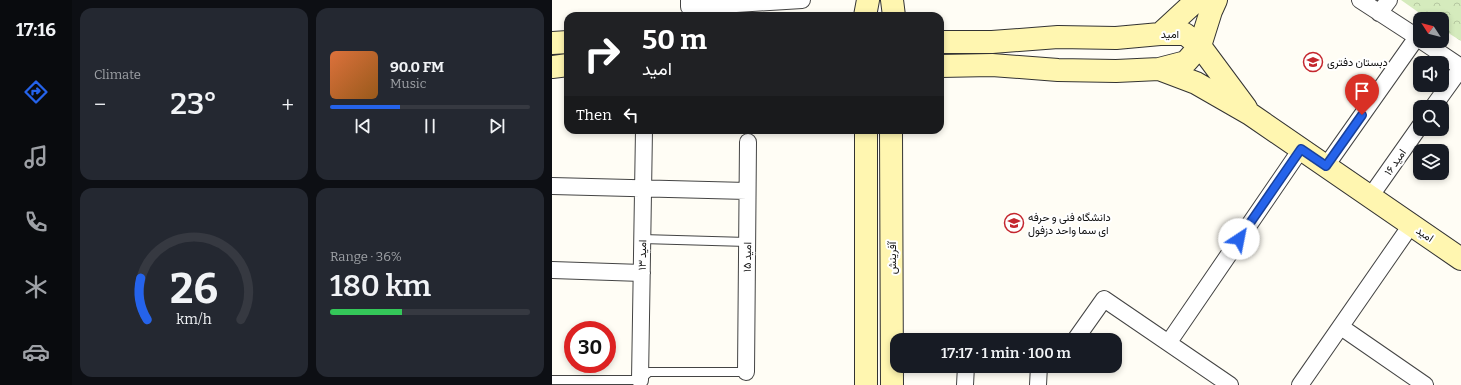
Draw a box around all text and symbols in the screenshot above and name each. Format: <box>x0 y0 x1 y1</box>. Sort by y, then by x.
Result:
north arrow <box>1413 12 1449 48</box>
map controls <box>1413 12 1449 180</box>
text: 17:16 <box>16 19 56 41</box>
text: 50 m <box>642 23 707 56</box>
icon: right <box>576 28 628 80</box>
street label: امید <box>1161 28 1179 41</box>
school or university icon: دبستان دفتری <box>1302 51 1324 73</box>
place label: دبستان دفتری <box>1327 56 1388 69</box>
button: sound <box>1413 56 1449 92</box>
text: 90.0 FM <box>390 58 444 76</box>
text: امید <box>642 58 672 80</box>
text: Climate <box>94 67 141 82</box>
pin <box>1345 74 1379 115</box>
text: Music <box>390 76 426 91</box>
icon: directions <box>22 78 50 106</box>
icon: arrive <box>1351 80 1373 102</box>
text: 23° <box>170 86 217 122</box>
text: − <box>94 91 106 118</box>
text: + <box>281 91 294 118</box>
button: search <box>1413 100 1449 136</box>
icon: left <box>620 104 642 126</box>
text: Then <box>576 106 612 124</box>
icon: previous <box>352 115 374 137</box>
icon: pause <box>419 115 441 137</box>
icon: next <box>486 115 508 137</box>
icon: music <box>22 143 50 171</box>
button: layers <box>1413 144 1449 180</box>
street label: امید ۱۶ <box>1382 147 1409 178</box>
icon: phone <box>22 208 50 236</box>
place label: دانشگاه فنی و حرفه ای سما واحد دزفول <box>1028 211 1111 237</box>
school or university icon: دانشگاه فنی و حرفه ای سما واحد دزفول <box>1003 212 1025 234</box>
position arrow <box>1218 218 1260 260</box>
street label: امید <box>1414 224 1436 245</box>
street label: امید ۱۳ <box>636 239 649 271</box>
street label: آفرینش <box>886 240 899 274</box>
street label: امید ۱۵ <box>741 242 754 272</box>
text: Range · 36% <box>330 249 402 264</box>
text: 26 <box>170 264 218 314</box>
text: 180 km <box>330 268 431 304</box>
icon: climate <box>22 273 50 301</box>
text: km/h <box>176 311 212 328</box>
speed limit sign: 30 <box>564 321 616 373</box>
icon: car <box>22 338 50 366</box>
text: 17:17 · 1 min · 100 m <box>941 344 1071 362</box>

